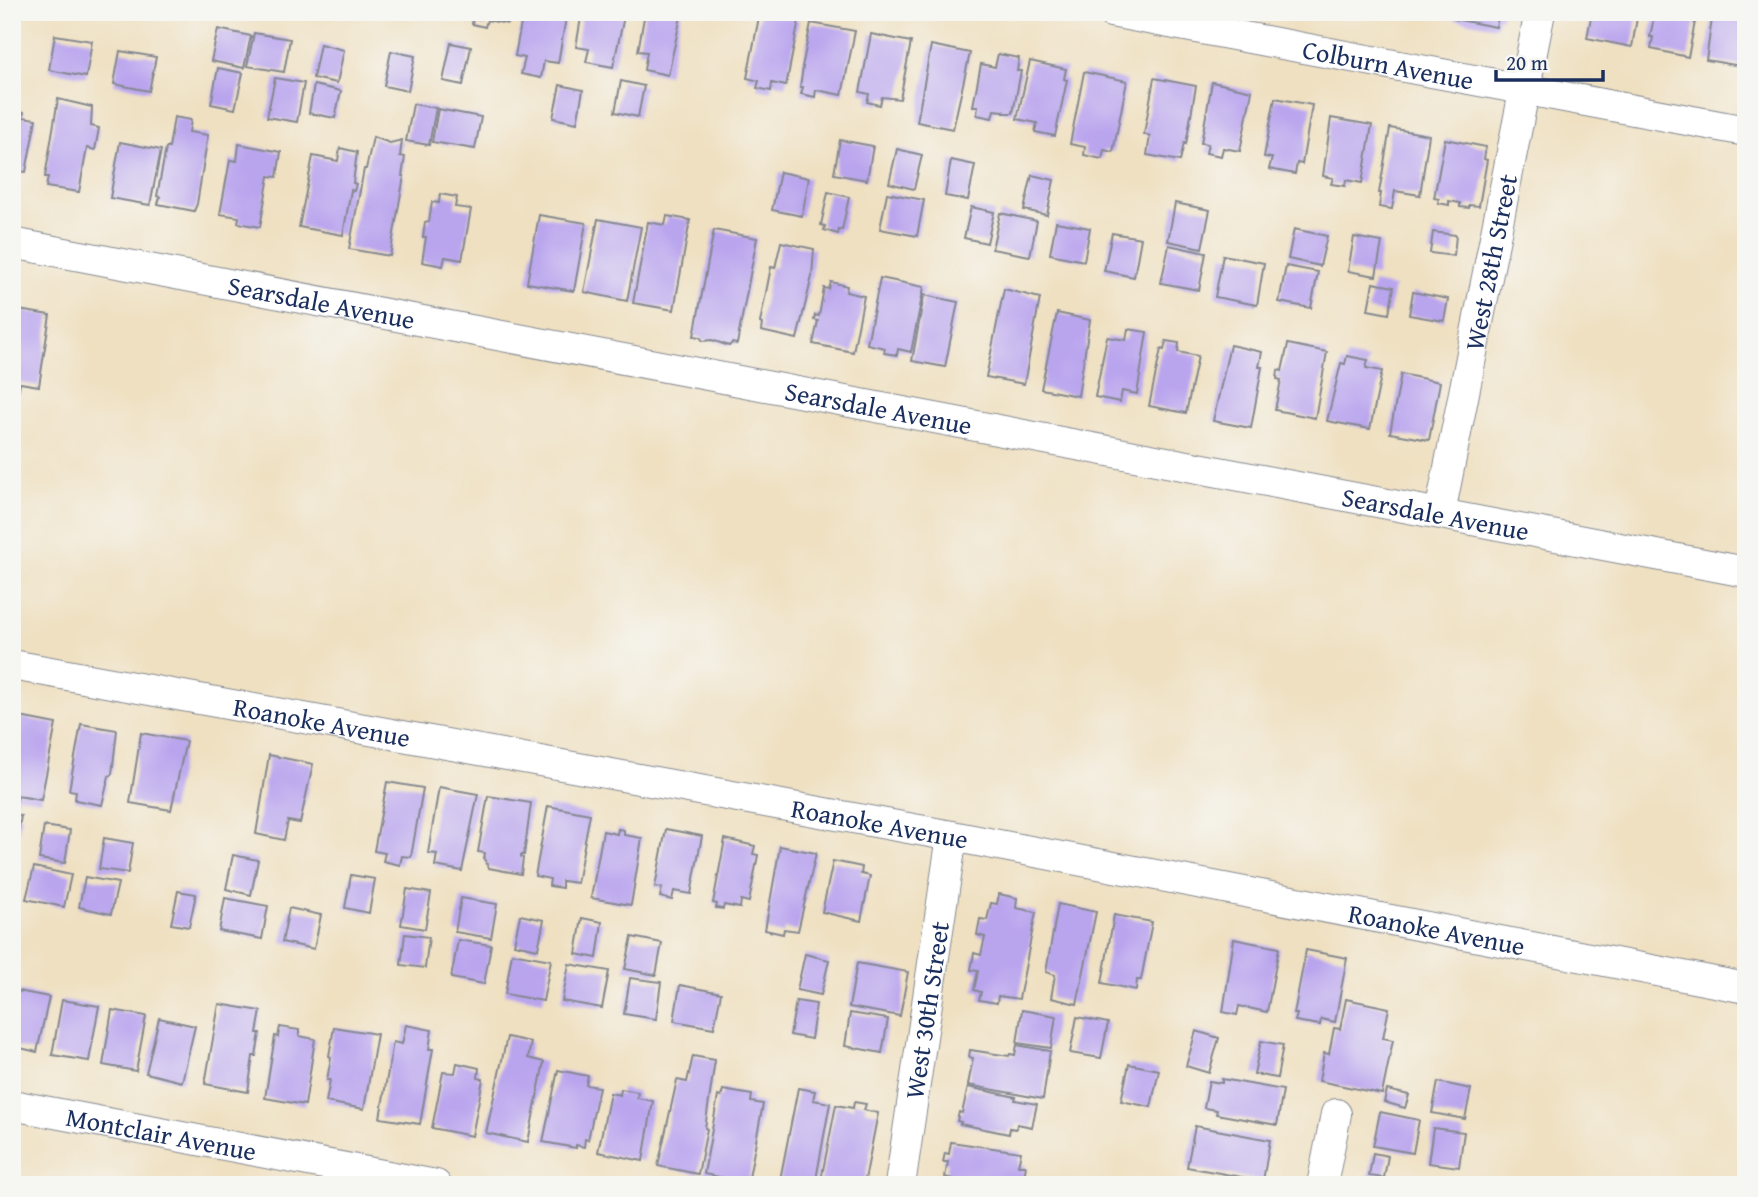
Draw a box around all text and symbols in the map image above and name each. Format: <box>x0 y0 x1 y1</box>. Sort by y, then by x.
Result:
street label: Colburn Avenue <box>1299 29 1477 99</box>
scale bar <box>1496 38 1602 82</box>
text: 20 m <box>1506 47 1548 78</box>
street label: West 28th Street <box>1453 170 1527 354</box>
street label: Searsdale Avenue <box>225 265 418 339</box>
street label: Searsdale Avenue <box>782 371 975 444</box>
street label: Searsdale Avenue <box>1339 476 1532 550</box>
street label: Roanoke Avenue <box>230 686 413 757</box>
street label: Roanoke Avenue <box>788 788 971 858</box>
street label: Roanoke Avenue <box>1345 893 1528 965</box>
street label: West 30th Street <box>894 919 959 1101</box>
street label: Montclair Avenue <box>63 1096 260 1170</box>

